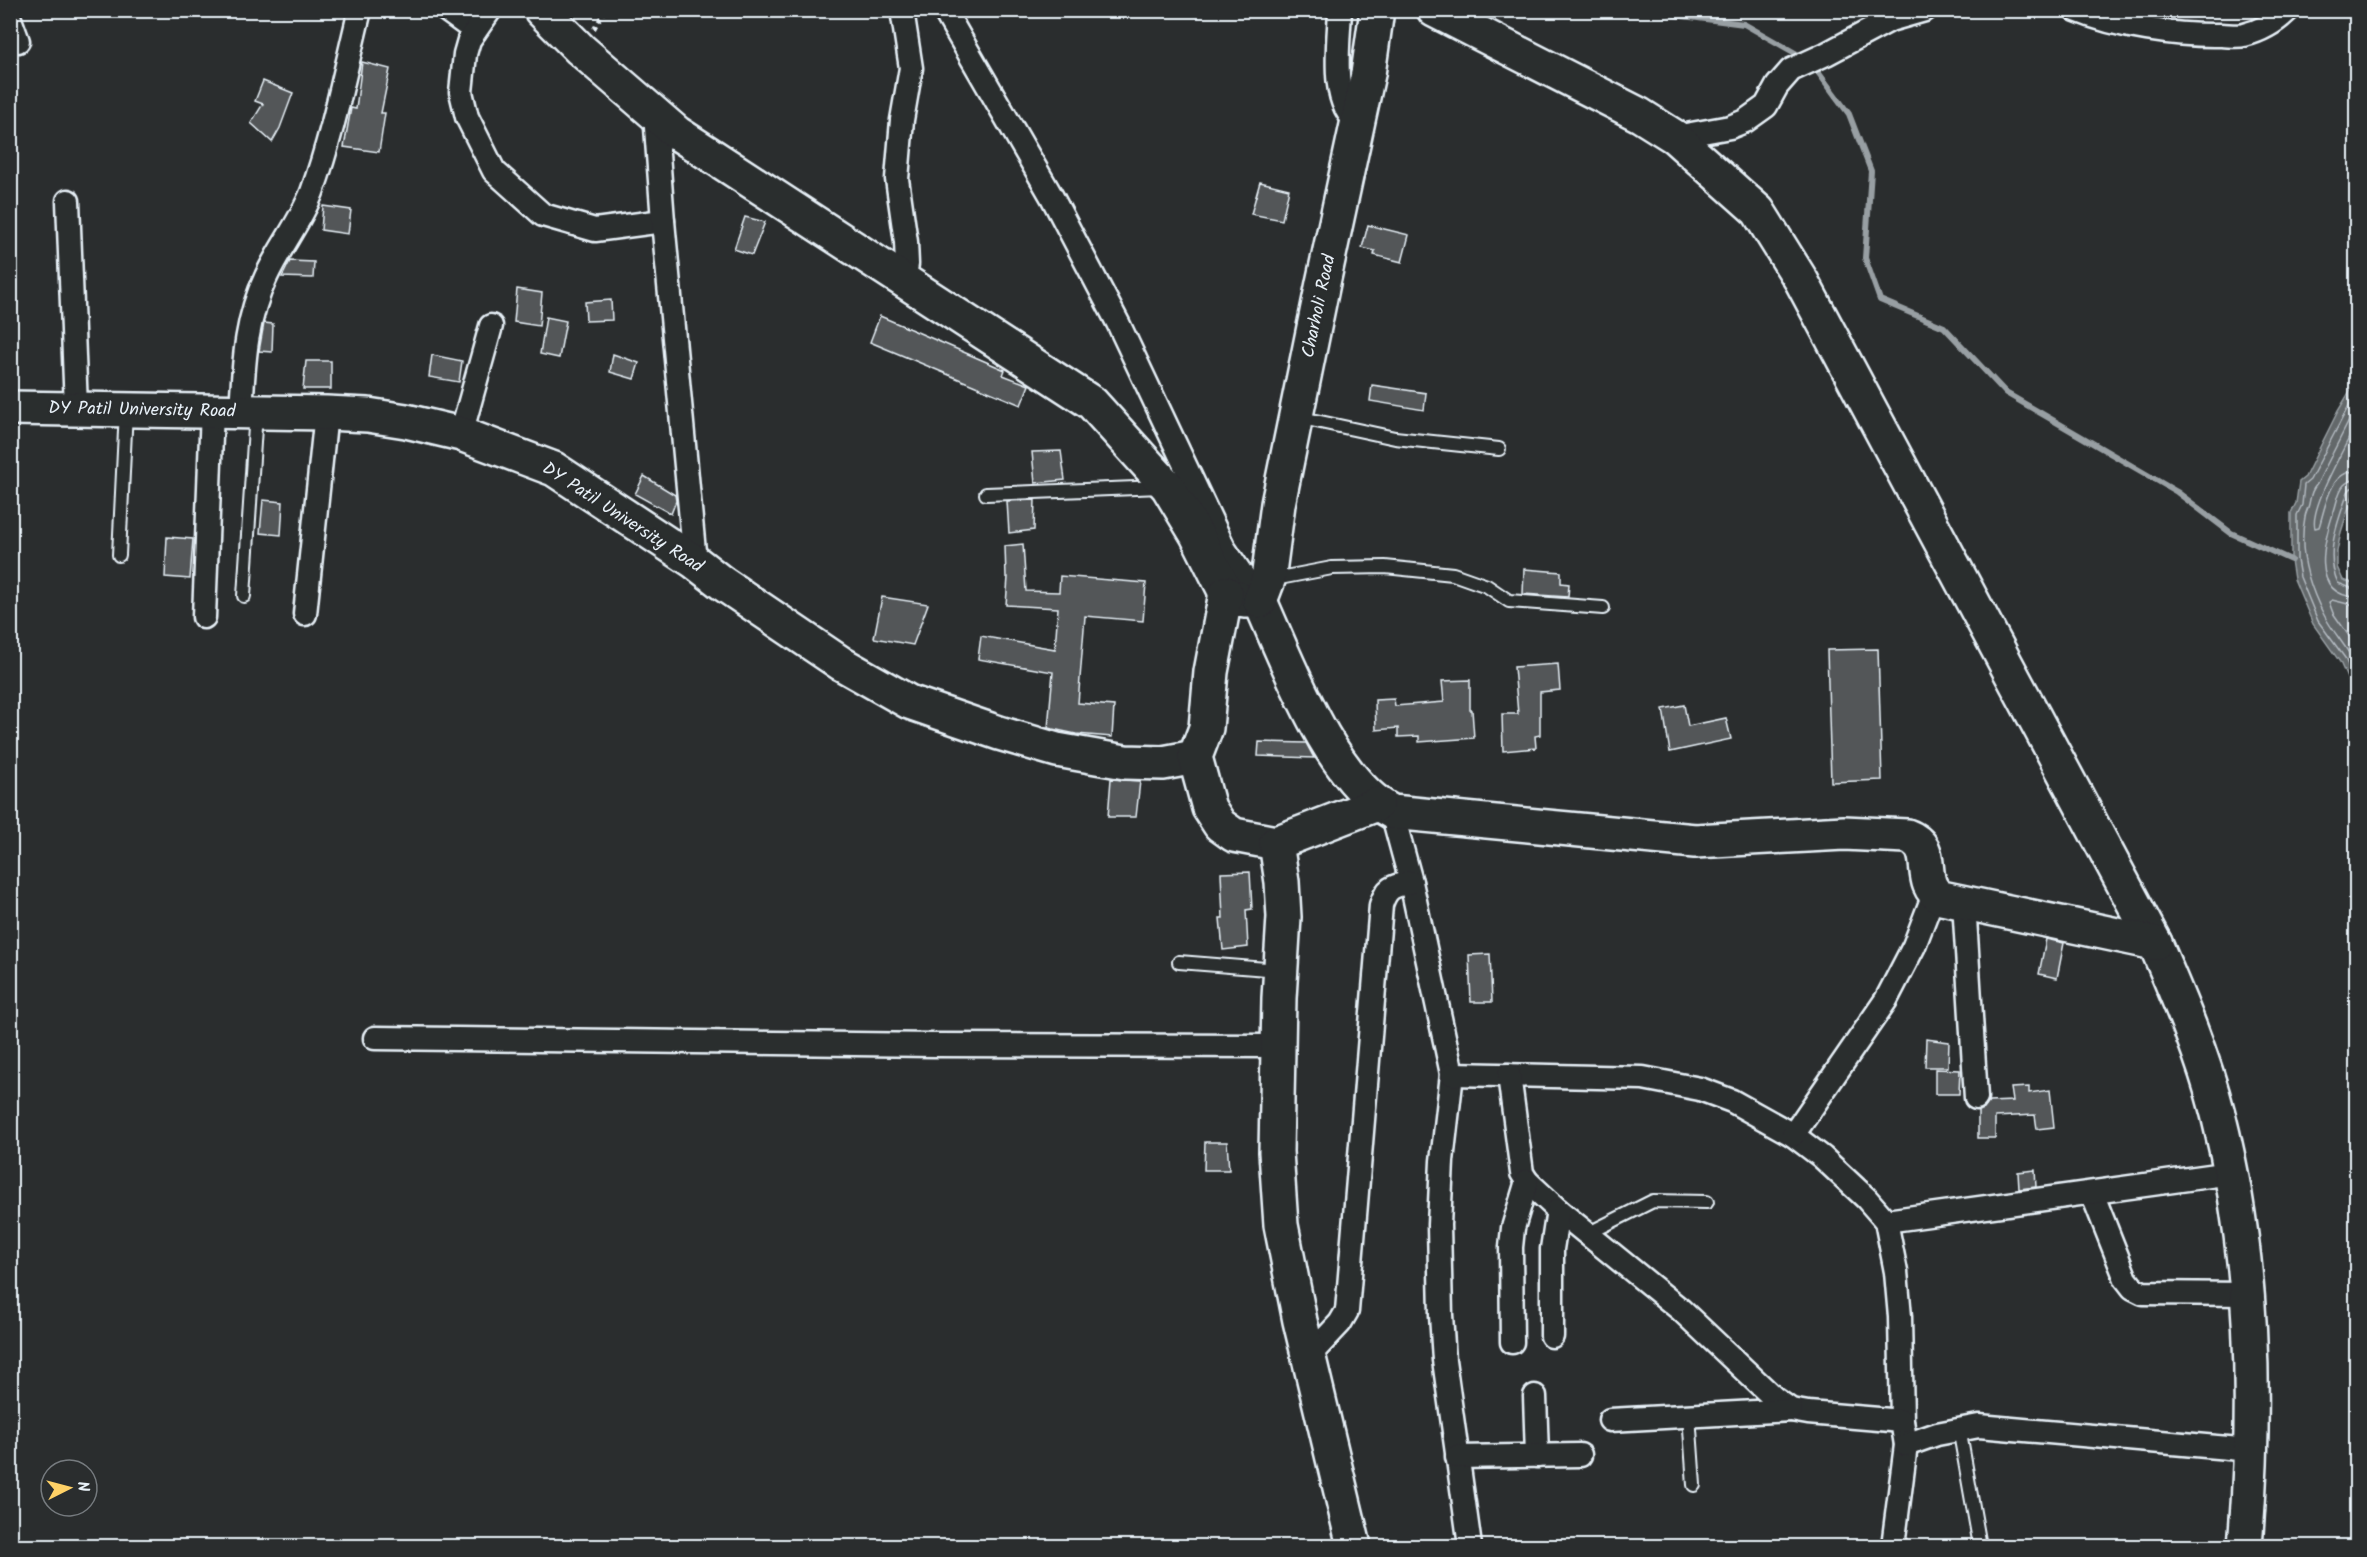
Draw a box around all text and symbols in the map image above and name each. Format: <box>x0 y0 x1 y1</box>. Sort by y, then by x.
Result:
street label: Charholi Road <box>1294 251 1345 361</box>
street label: DY Patil University Road <box>48 394 237 427</box>
street label: DY Patil University Road <box>536 455 709 582</box>
north arrow <box>39 1458 99 1518</box>
text: N <box>69 1480 95 1493</box>

